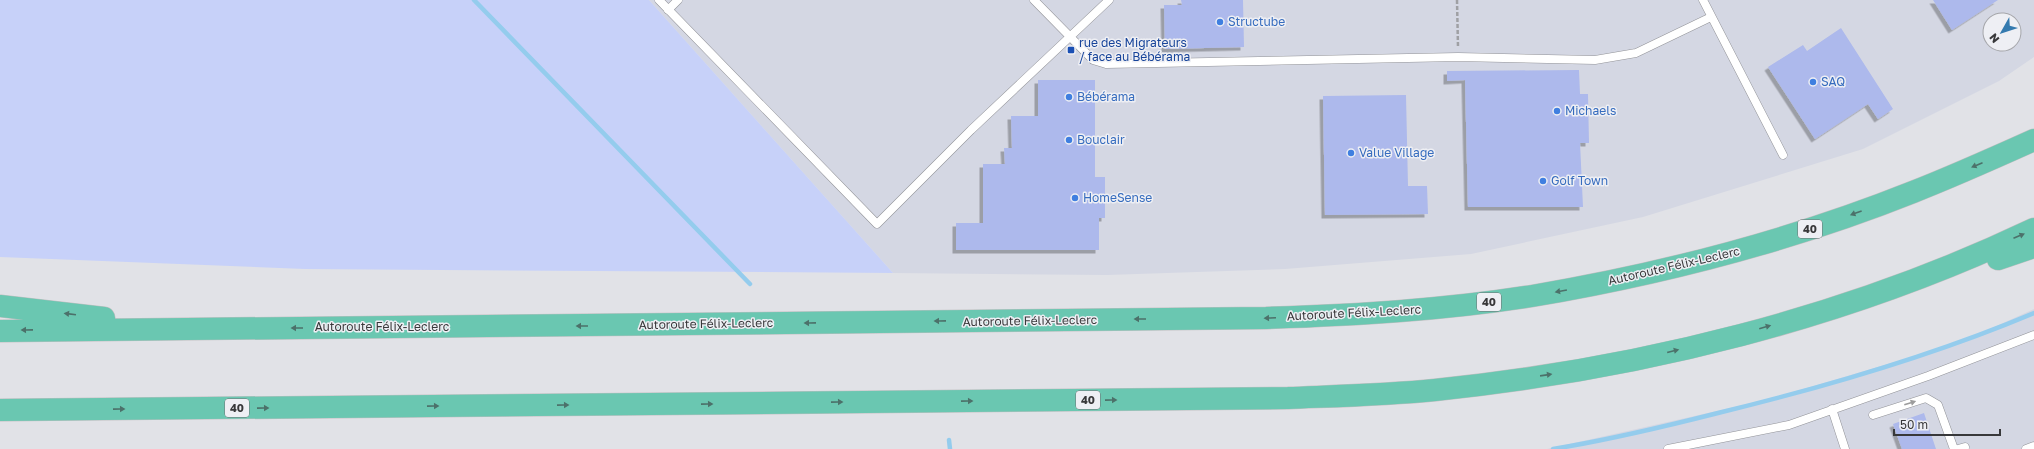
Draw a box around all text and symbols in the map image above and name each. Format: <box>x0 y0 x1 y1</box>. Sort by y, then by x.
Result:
north arrow <box>1982 12 2022 52</box>
place label: Structube <box>1228 14 1285 29</box>
marker: Structube <box>1215 17 1225 27</box>
text: N <box>1986 31 2002 46</box>
place label: rue des Migrateurs / face au Bébérama <box>1079 35 1190 64</box>
marker: rue des Migrateurs / face au Bébérama <box>1066 45 1076 55</box>
place label: SAQ <box>1821 74 1845 89</box>
marker: SAQ <box>1808 77 1818 87</box>
place label: Bébérama <box>1077 89 1135 104</box>
marker: Bébérama <box>1064 92 1074 102</box>
place label: Michaels <box>1565 103 1616 118</box>
marker: Michaels <box>1552 106 1562 116</box>
place label: Bouclair <box>1077 132 1125 147</box>
marker: Bouclair <box>1064 135 1074 145</box>
place label: Value Village <box>1359 145 1434 160</box>
marker: Value Village <box>1346 148 1356 158</box>
one-way arrow <box>1970 163 1982 169</box>
place label: Golf Town <box>1551 173 1608 188</box>
marker: Golf Town <box>1538 176 1548 186</box>
place label: HomeSense <box>1083 190 1152 205</box>
marker: HomeSense <box>1070 193 1080 203</box>
one-way arrow <box>1850 211 1862 217</box>
road number: 40 <box>1798 220 1822 238</box>
one-way arrow <box>2014 232 2026 238</box>
street label: Autoroute Félix-Leclerc <box>1607 243 1742 288</box>
one-way arrow <box>1555 288 1567 294</box>
road number: 40 <box>1477 293 1501 311</box>
street label: Autoroute Félix-Leclerc <box>1286 301 1422 324</box>
one-way arrow <box>64 311 76 317</box>
street label: Autoroute Félix-Leclerc <box>963 312 1098 329</box>
street label: Autoroute Félix-Leclerc <box>639 315 774 332</box>
one-way arrow <box>1263 315 1276 321</box>
one-way arrow <box>1134 316 1146 323</box>
one-way arrow <box>934 318 946 325</box>
street label: Autoroute Félix-Leclerc <box>315 319 450 334</box>
one-way arrow <box>803 320 816 326</box>
one-way arrow <box>575 323 588 329</box>
one-way arrow <box>1759 324 1771 330</box>
one-way arrow <box>290 325 303 331</box>
one-way arrow <box>20 327 33 333</box>
one-way arrow <box>1667 348 1680 354</box>
one-way arrow <box>1539 372 1552 378</box>
road number: 40 <box>1076 391 1100 409</box>
one-way arrow <box>1105 397 1118 403</box>
one-way arrow <box>961 398 974 404</box>
road number: 40 <box>225 399 249 417</box>
one-way arrow <box>831 399 843 406</box>
one-way arrow <box>1904 400 1916 406</box>
one-way arrow <box>701 401 714 407</box>
one-way arrow <box>557 402 570 408</box>
one-way arrow <box>427 403 440 409</box>
one-way arrow <box>257 405 270 411</box>
one-way arrow <box>113 406 126 412</box>
scale bar <box>1894 411 2000 437</box>
text: 50 m <box>1900 417 1928 432</box>

